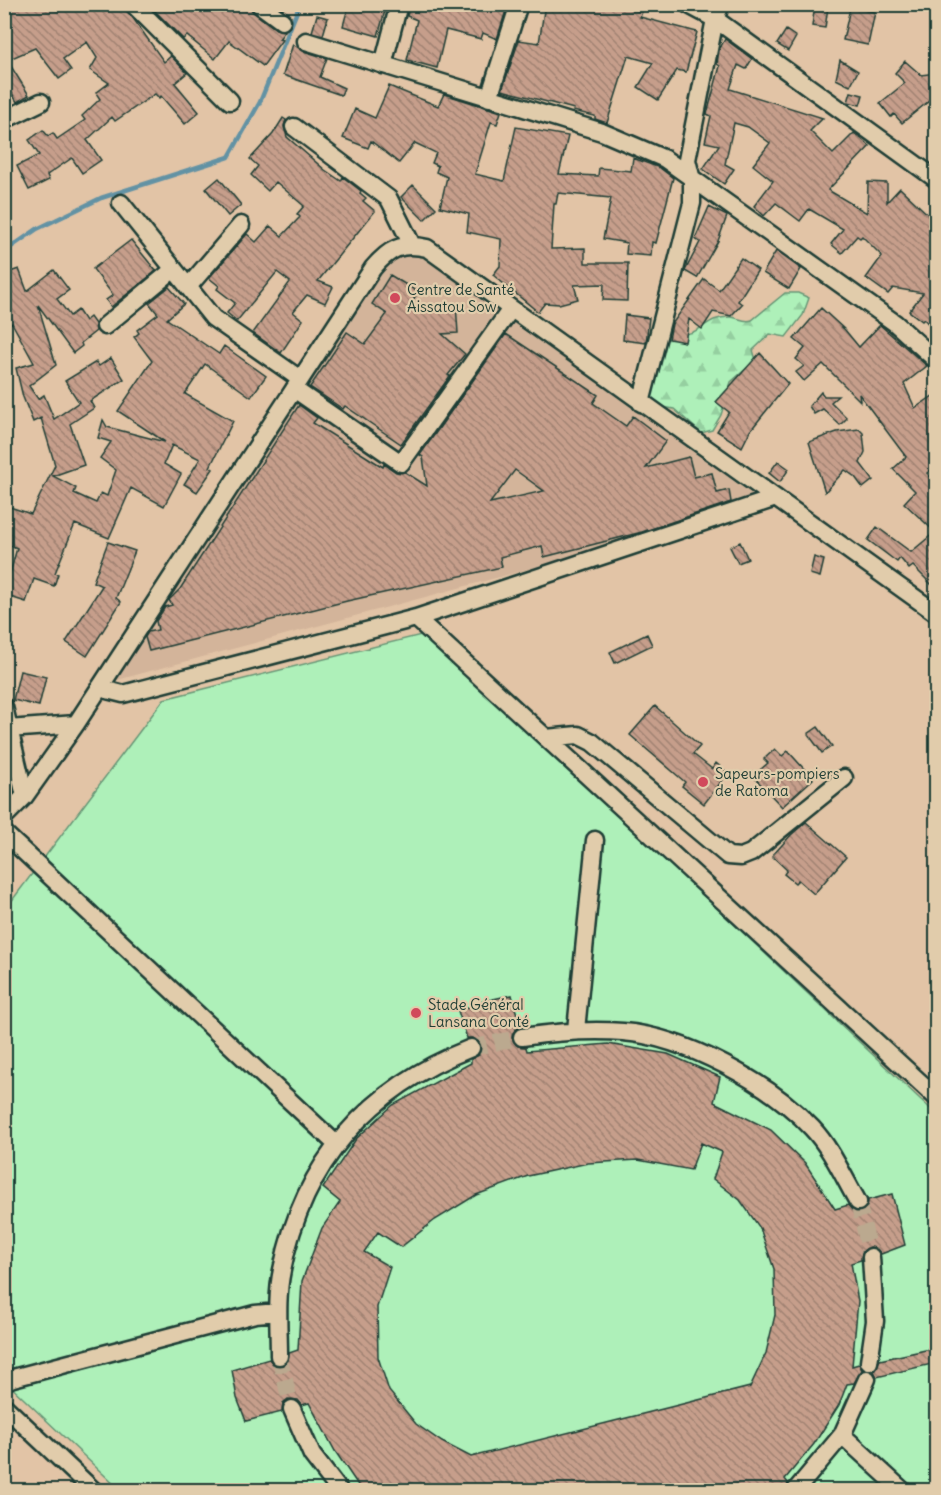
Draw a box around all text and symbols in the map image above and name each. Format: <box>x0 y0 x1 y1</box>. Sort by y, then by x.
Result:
place label: Centre de Santé Aissatou Sow <box>407 280 514 316</box>
marker: Centre de Santé Aissatou Sow <box>388 291 402 305</box>
place label: Sapeurs-pompiers de Ratoma <box>715 764 840 800</box>
marker: Sapeurs-pompiers de Ratoma <box>696 775 710 789</box>
place label: Stade Général Lansana Conté <box>428 995 529 1031</box>
marker: Stade Général Lansana Conté <box>409 1006 423 1020</box>

